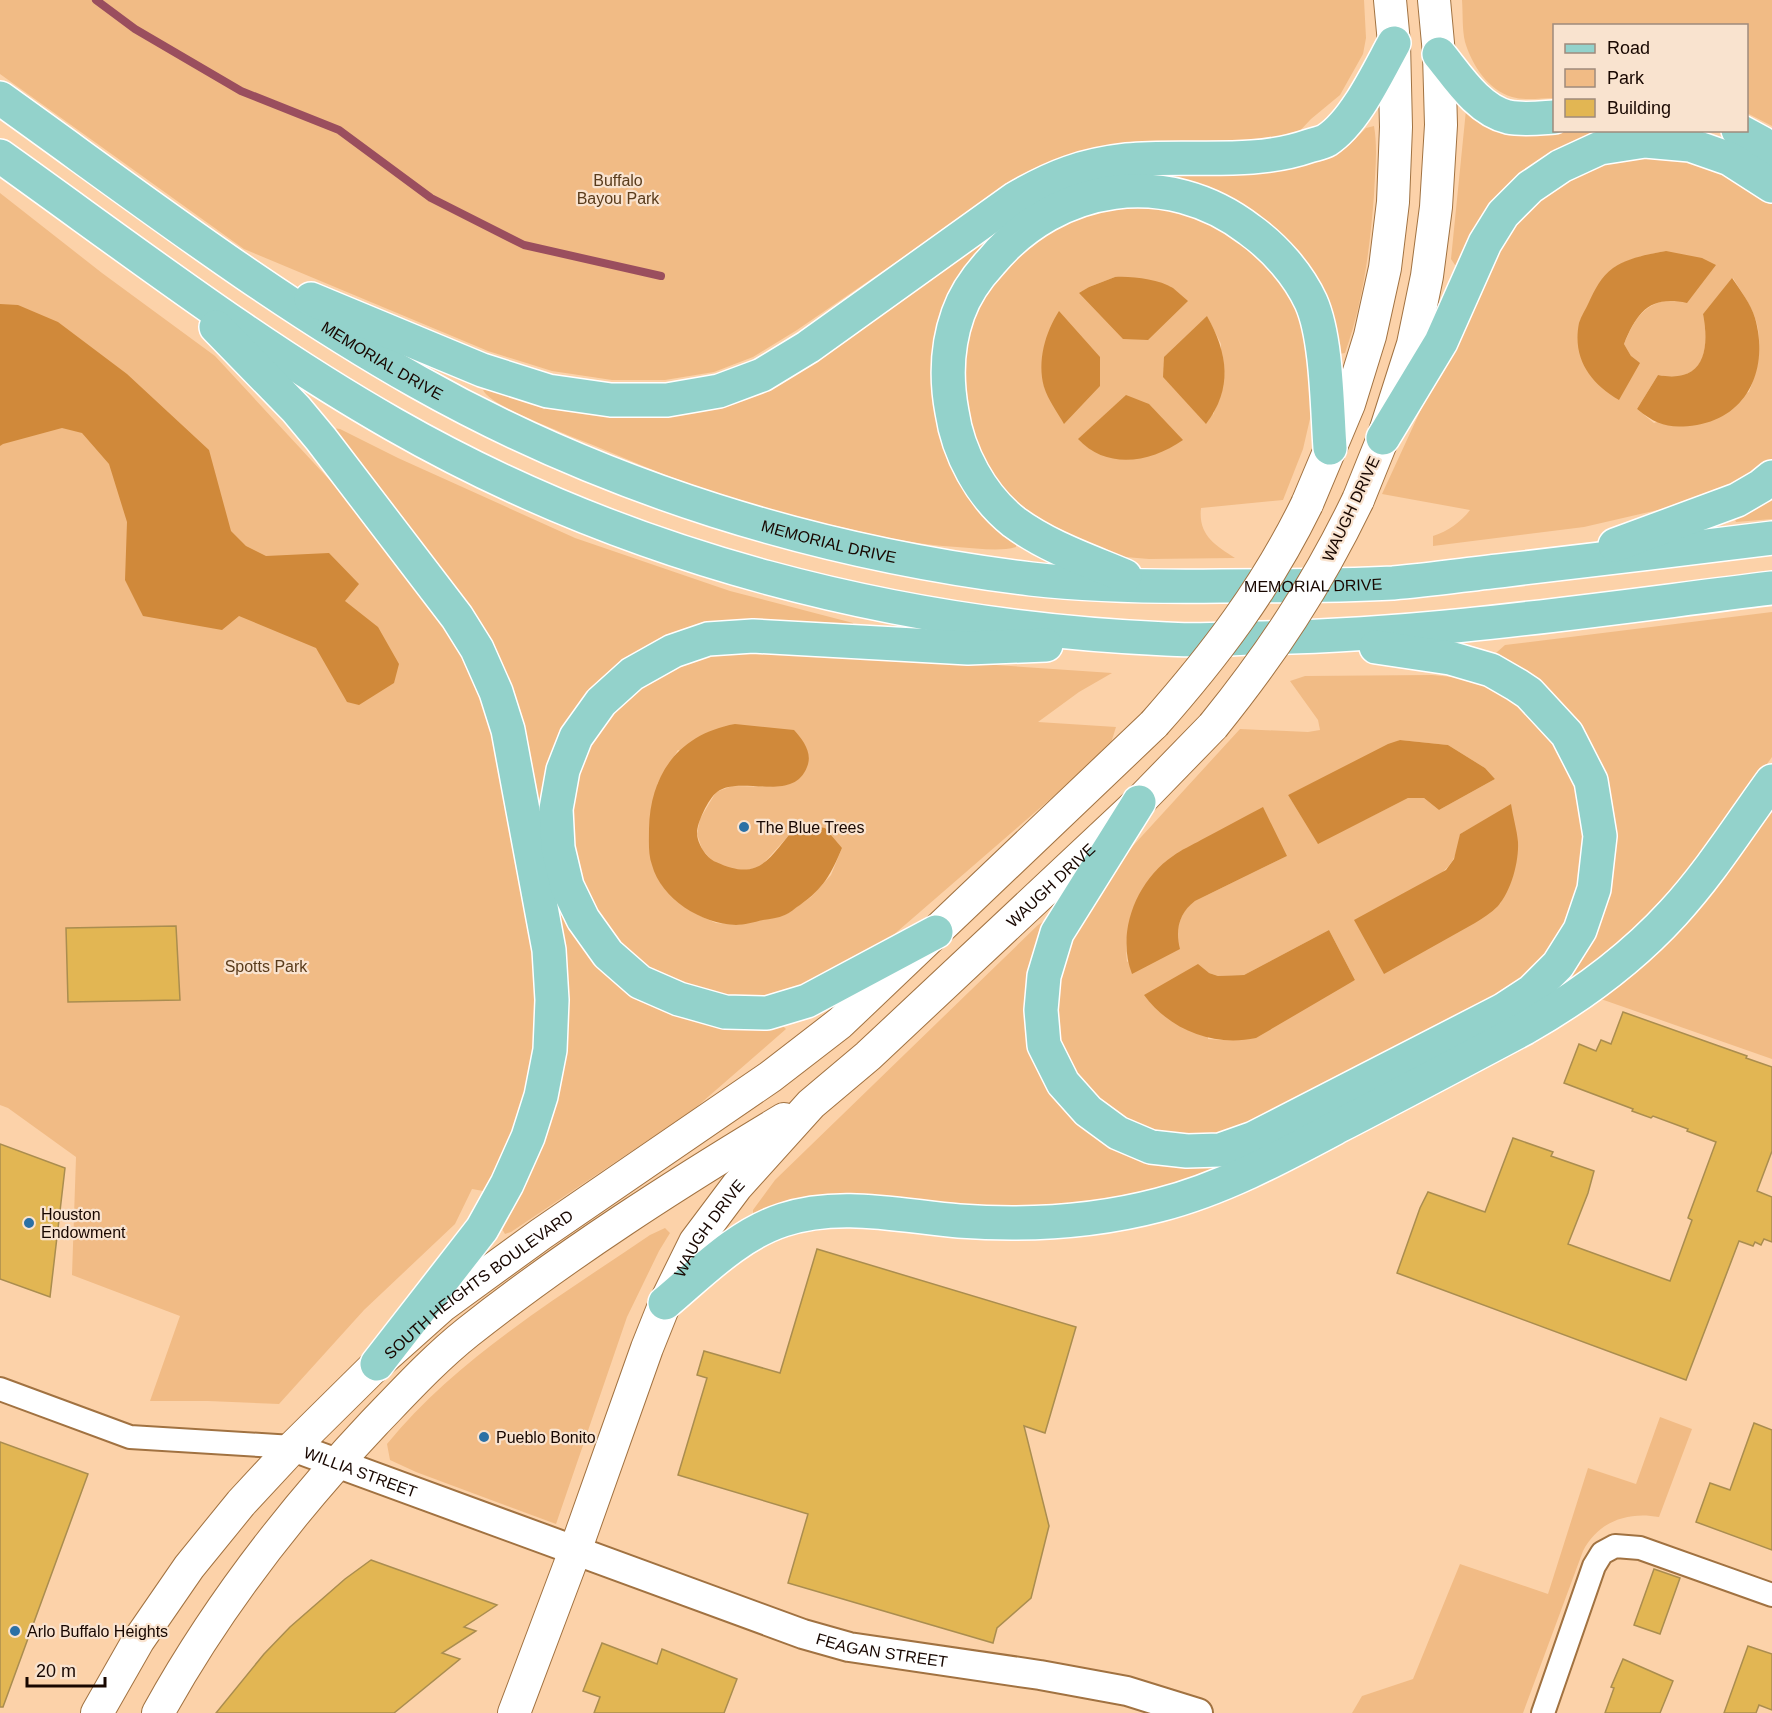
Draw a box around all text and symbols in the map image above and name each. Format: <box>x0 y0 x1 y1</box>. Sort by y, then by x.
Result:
legend <box>1553 24 1748 132</box>
text: Road <box>1607 38 1650 58</box>
text: Park <box>1607 68 1645 88</box>
text: Building <box>1607 98 1671 118</box>
park label: Buffalo Bayou Park <box>577 172 660 207</box>
street label: MEMORIAL DRIVE <box>319 318 446 403</box>
street label: WAUGH DRIVE <box>1319 454 1383 564</box>
street label: MEMORIAL DRIVE <box>760 517 898 566</box>
street label: MEMORIAL DRIVE <box>1244 575 1383 594</box>
place label: The Blue Trees <box>756 819 865 836</box>
marker: The Blue Trees <box>737 820 751 834</box>
street label: WAUGH DRIVE <box>1003 840 1098 930</box>
park label: Spotts Park <box>225 958 308 975</box>
street label: WAUGH DRIVE <box>671 1176 747 1280</box>
place label: Houston Endowment <box>41 1206 126 1241</box>
street label: SOUTH HEIGHTS BOULEVARD <box>381 1206 576 1362</box>
marker: Houston Endowment <box>22 1216 36 1230</box>
place label: Pueblo Bonito <box>496 1429 596 1446</box>
marker: Pueblo Bonito <box>477 1430 491 1444</box>
street label: WILLIA STREET <box>302 1443 420 1500</box>
place label: Arlo Buffalo Heights <box>27 1623 168 1640</box>
marker: Arlo Buffalo Heights <box>8 1624 22 1638</box>
street label: FEAGAN STREET <box>814 1630 949 1670</box>
scale bar <box>27 1650 105 1688</box>
text: 20 m <box>36 1661 76 1681</box>

